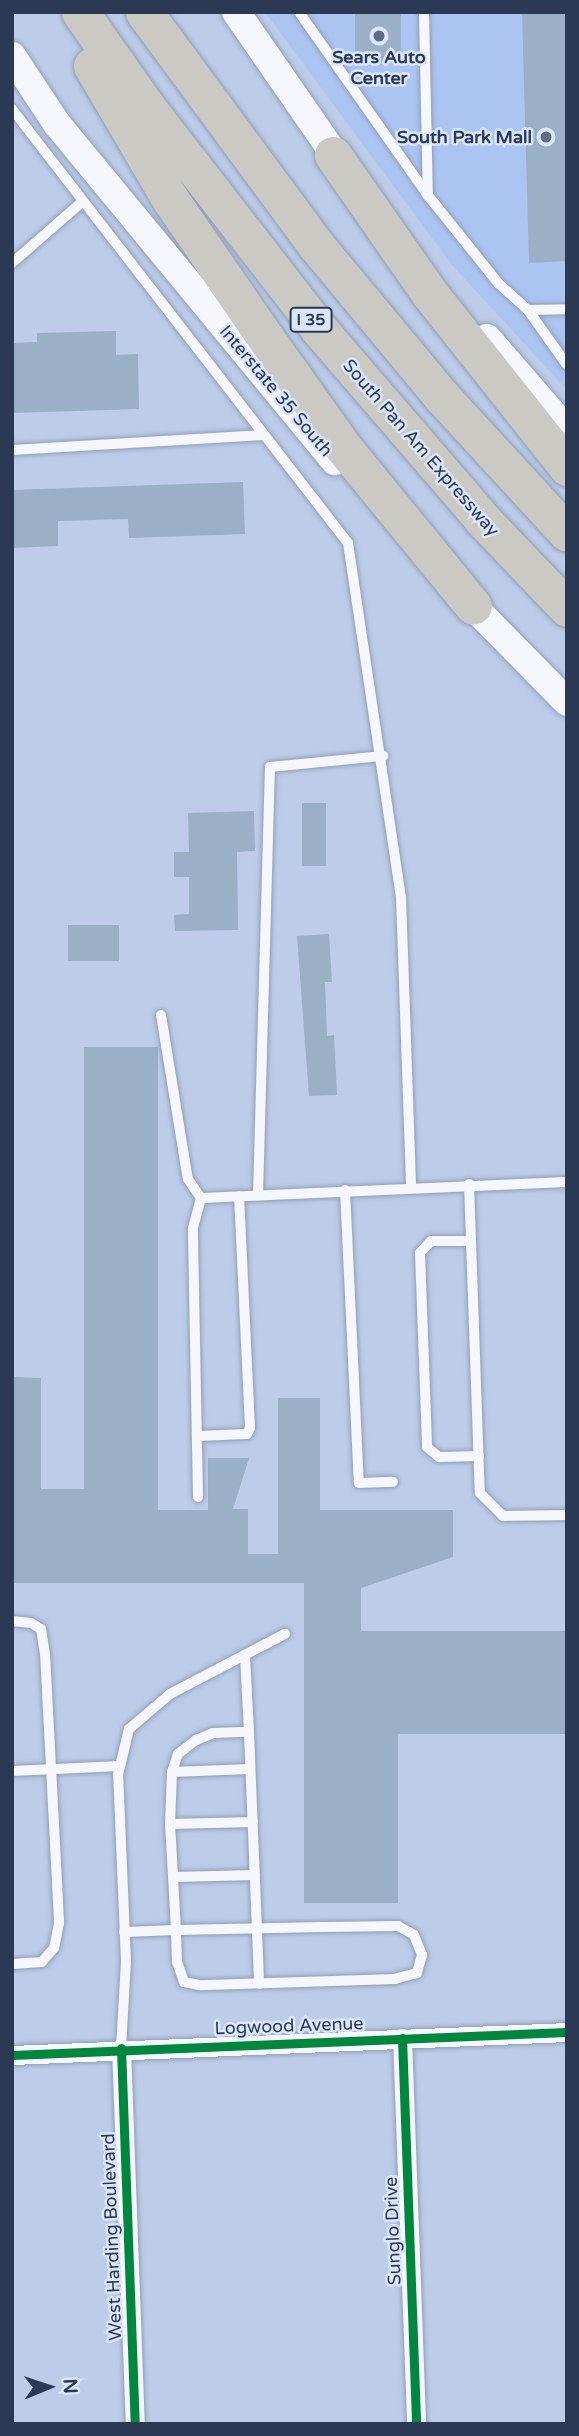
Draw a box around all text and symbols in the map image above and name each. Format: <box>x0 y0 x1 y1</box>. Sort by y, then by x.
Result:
marker: Sears Auto Center <box>371 28 387 44</box>
place label: Sears Auto Center <box>332 47 426 90</box>
place label: South Park Mall <box>397 126 532 148</box>
marker: South Park Mall <box>538 129 554 145</box>
road number: I 35 <box>288 308 334 332</box>
street label: Interstate 35 South <box>215 321 337 461</box>
street label: South Pan Am Expressway <box>338 355 504 541</box>
street label: Logwood Avenue <box>214 2013 364 2039</box>
street label: West Harding Boulevard <box>98 2133 126 2341</box>
street label: Sunglo Drive <box>380 2176 406 2286</box>
north arrow <box>14 2352 84 2422</box>
text: N <box>59 2378 81 2394</box>

